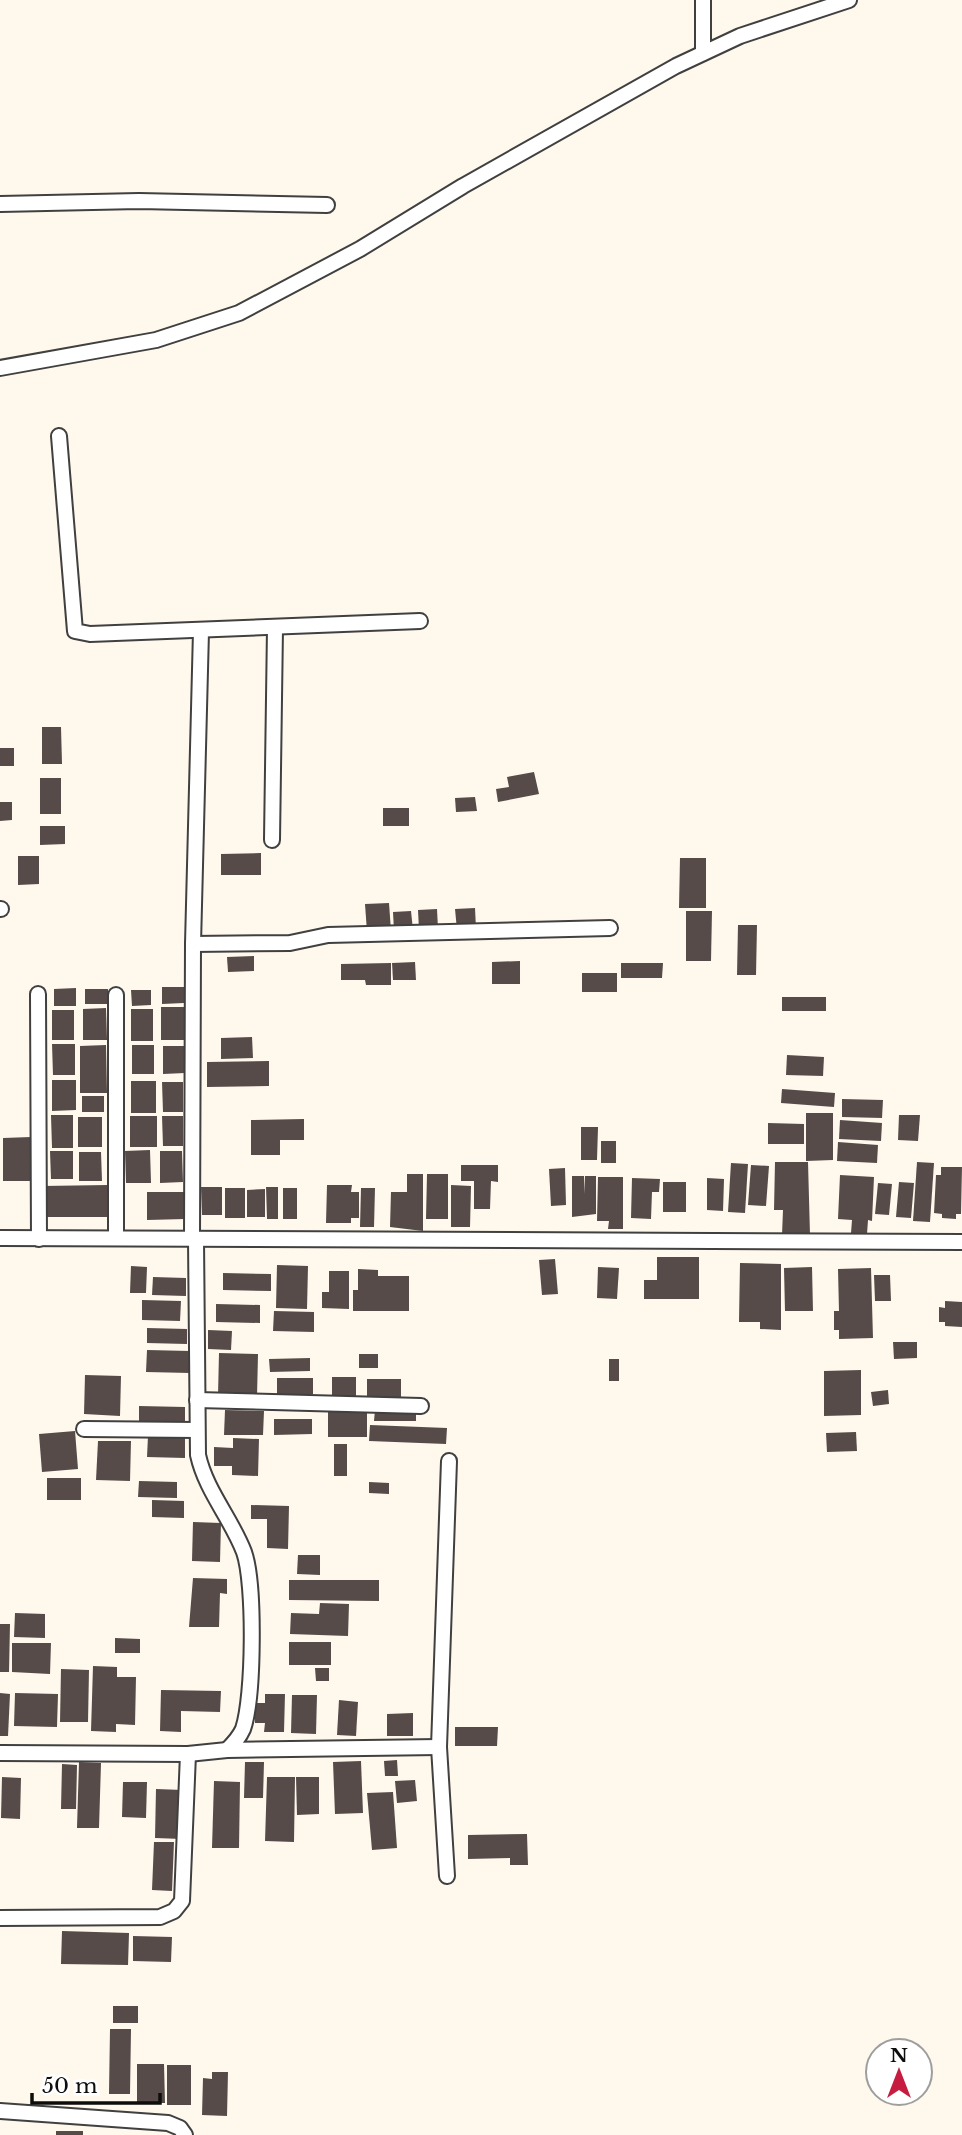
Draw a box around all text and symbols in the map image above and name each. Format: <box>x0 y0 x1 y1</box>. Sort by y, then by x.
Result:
north arrow <box>864 2037 934 2107</box>
text: N <box>890 2044 908 2067</box>
scale bar <box>32 2062 159 2106</box>
text: 50 m <box>42 2073 98 2099</box>

